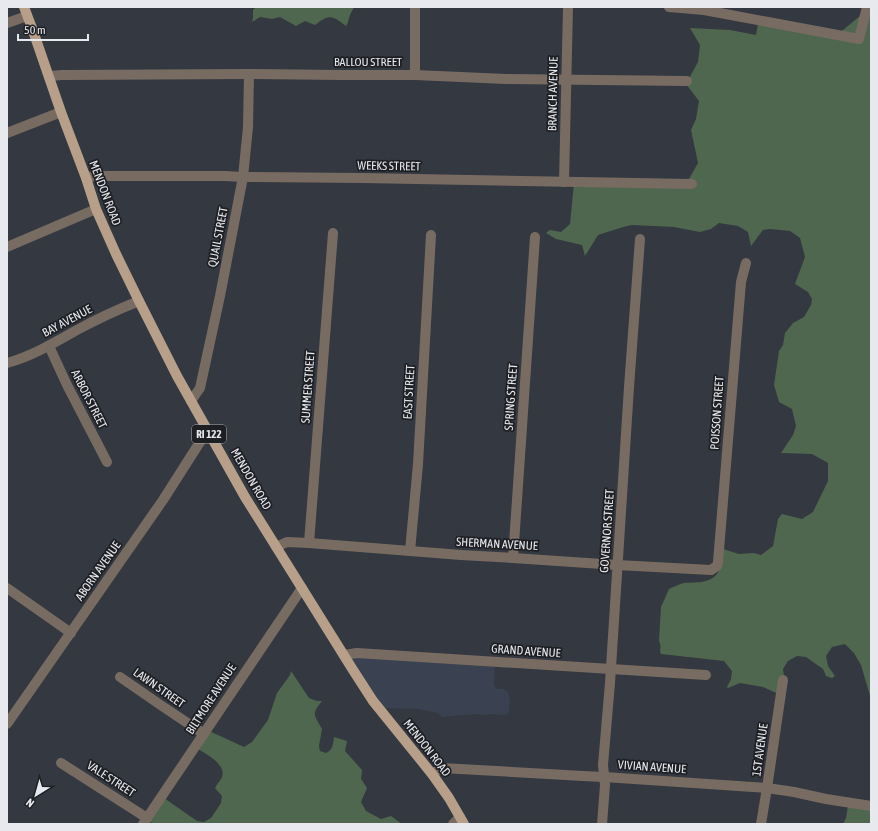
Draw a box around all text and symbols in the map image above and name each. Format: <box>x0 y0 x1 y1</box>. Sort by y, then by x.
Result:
scale bar <box>18 16 88 42</box>
text: 50 m <box>24 23 46 37</box>
street label: BALLOU STREET <box>334 55 403 69</box>
street label: BRANCH AVENUE <box>545 57 561 131</box>
street label: WEEKS STREET <box>357 158 421 174</box>
street label: MENDON ROAD <box>86 159 124 228</box>
street label: QUAIL STREET <box>205 205 231 268</box>
street label: BAY AVENUE <box>40 302 94 340</box>
street label: SUMMER STREET <box>298 349 318 424</box>
street label: SPRING STREET <box>502 362 520 431</box>
street label: EAST STREET <box>401 364 417 420</box>
street label: ARBOR STREET <box>68 367 110 431</box>
street label: POISSON STREET <box>707 375 727 450</box>
road number: RI 122 <box>192 425 226 443</box>
street label: MENDON ROAD <box>228 446 274 512</box>
street label: GOVERNOR STREET <box>597 488 617 573</box>
street label: SHERMAN AVENUE <box>456 535 538 553</box>
street label: ABORN AVENUE <box>72 539 124 603</box>
street label: GRAND AVENUE <box>491 642 561 660</box>
street label: BILTMORE AVENUE <box>183 661 239 737</box>
street label: LAWN STREET <box>131 665 188 711</box>
street label: MENDON ROAD <box>400 717 454 779</box>
street label: 1ST AVENUE <box>749 723 771 777</box>
street label: VALE STREET <box>84 758 138 800</box>
street label: VIVIAN AVENUE <box>617 758 687 776</box>
north arrow <box>16 775 56 815</box>
text: N <box>24 796 36 810</box>

